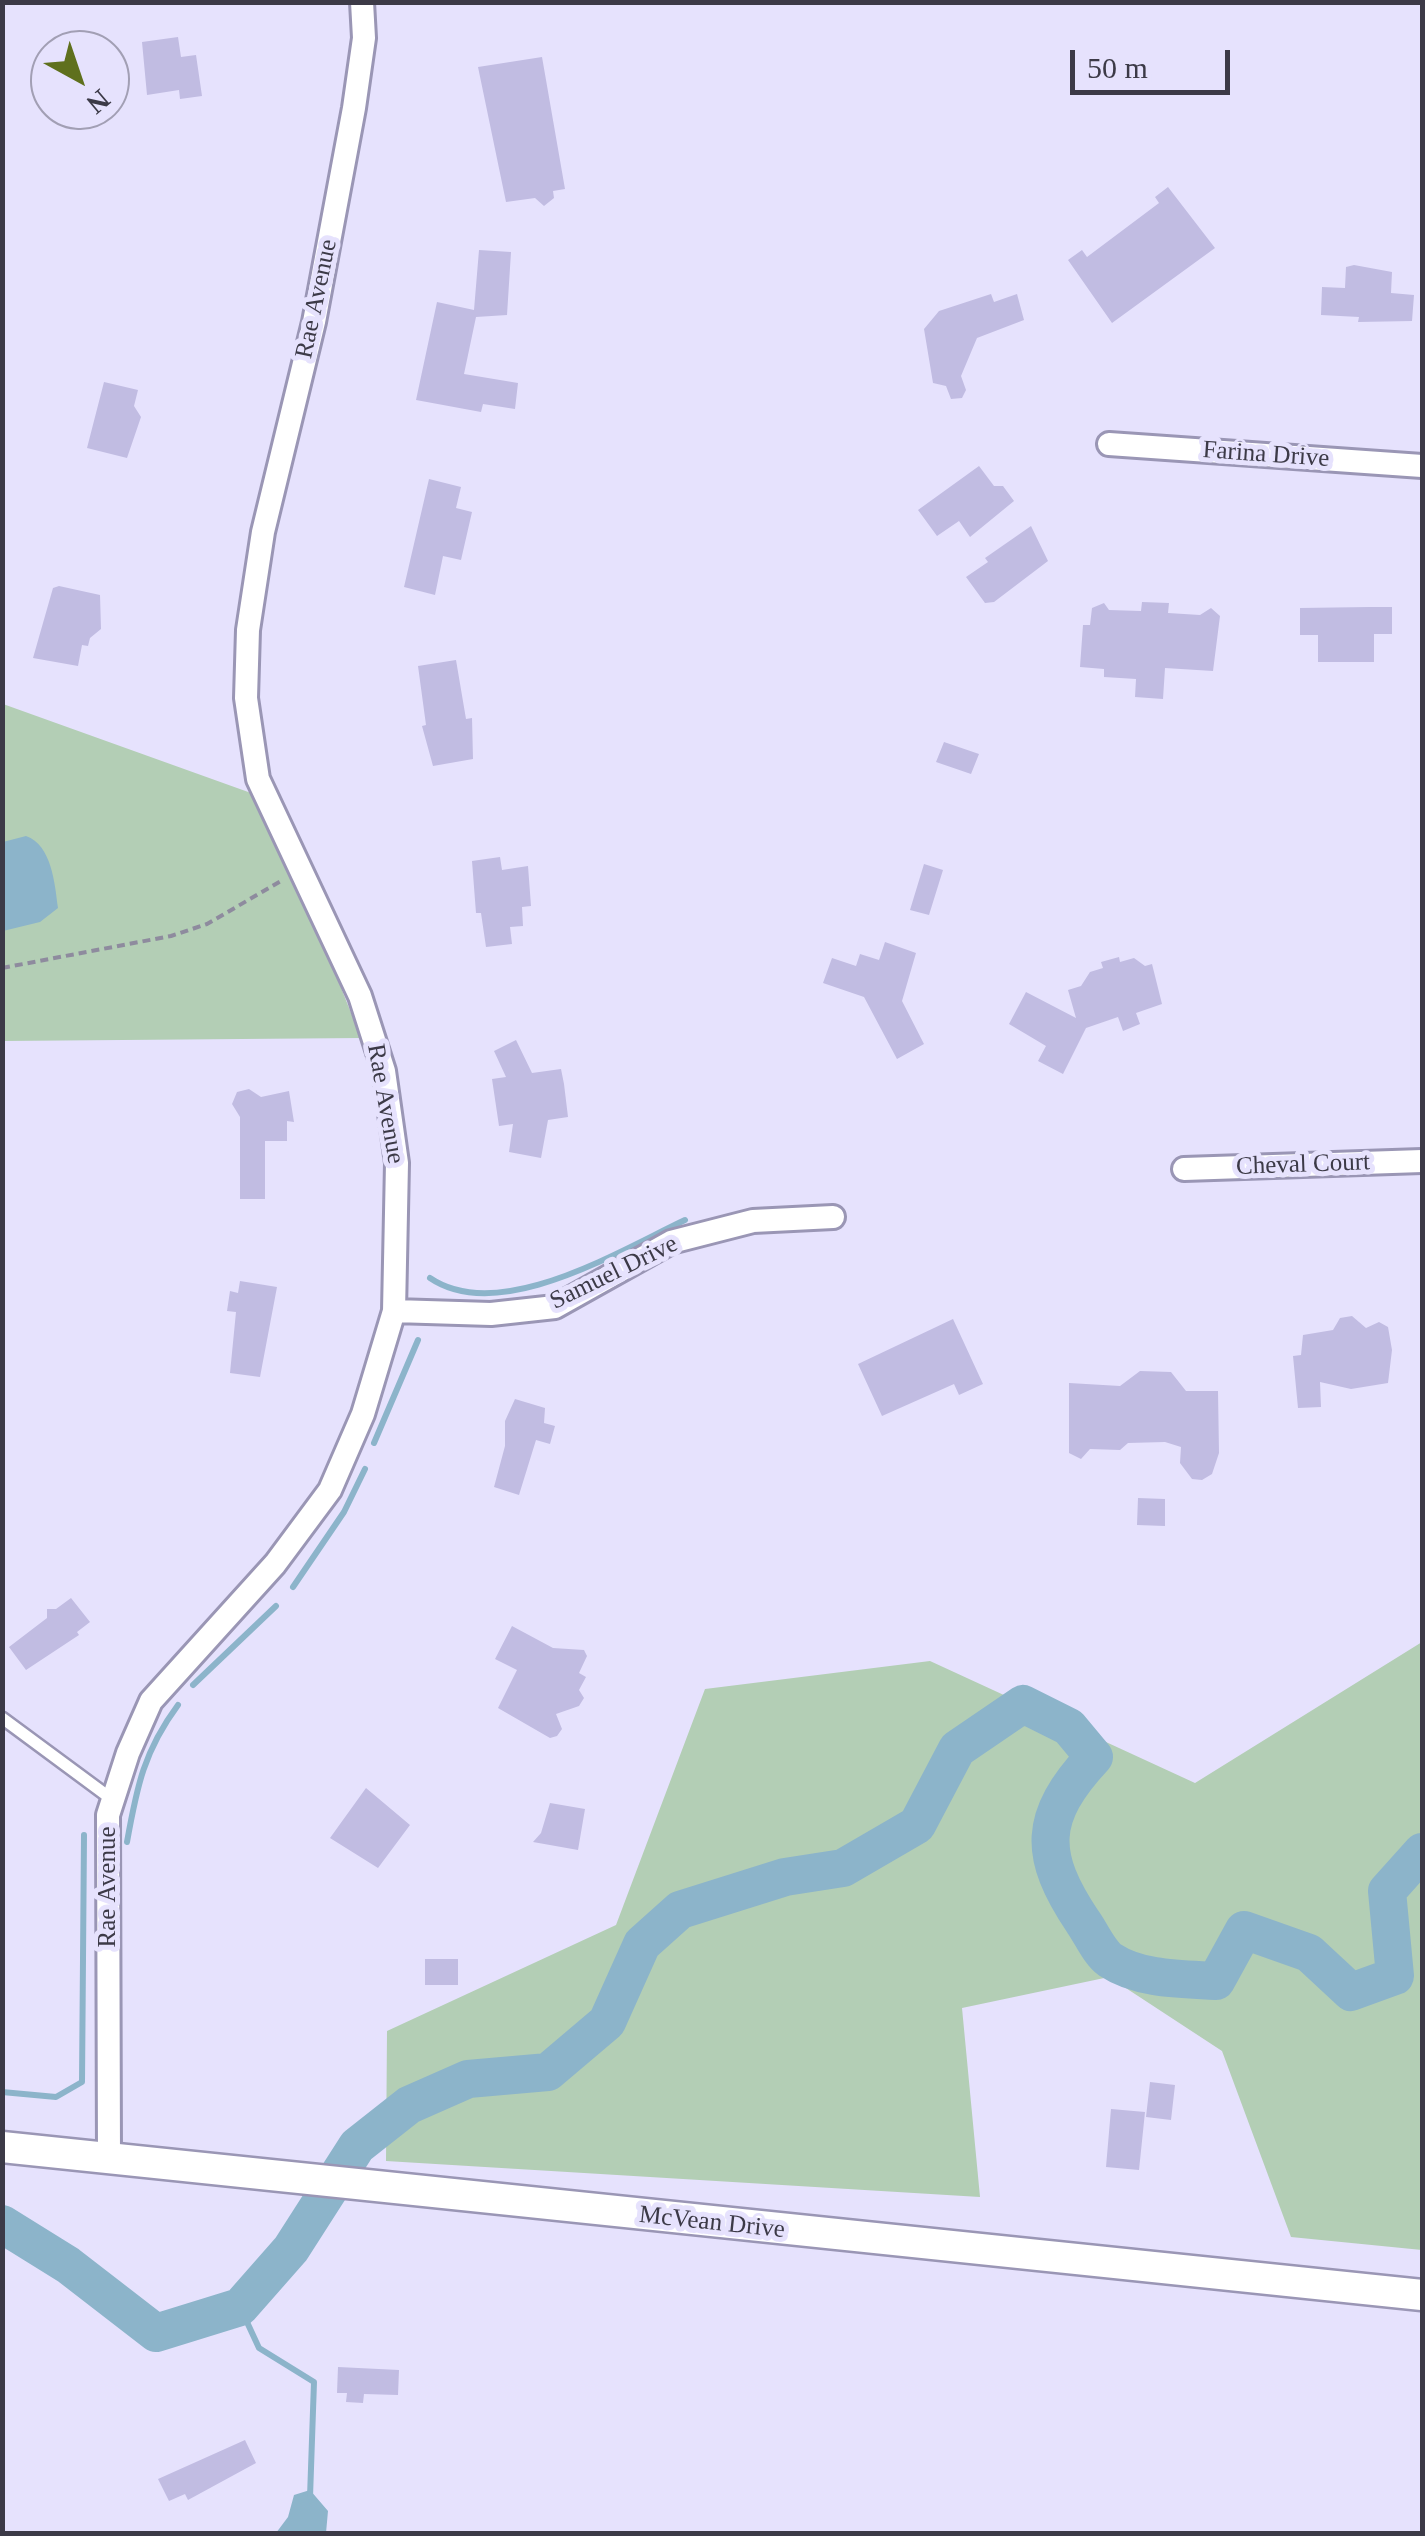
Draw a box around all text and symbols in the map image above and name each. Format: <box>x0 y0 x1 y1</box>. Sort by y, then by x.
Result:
north arrow <box>30 30 130 130</box>
scale bar <box>1075 30 1235 92</box>
text: 50 m <box>1087 51 1148 84</box>
text: N <box>81 83 116 120</box>
street label: Rae Avenue <box>290 237 344 361</box>
street label: Farina Drive <box>1202 436 1330 474</box>
street label: Rae Avenue <box>360 1042 410 1166</box>
street label: Cheval Court <box>1236 1148 1370 1182</box>
street label: Samuel Drive <box>545 1229 683 1317</box>
street label: Rae Avenue <box>93 1826 123 1948</box>
street label: McVean Drive <box>638 2200 786 2246</box>

